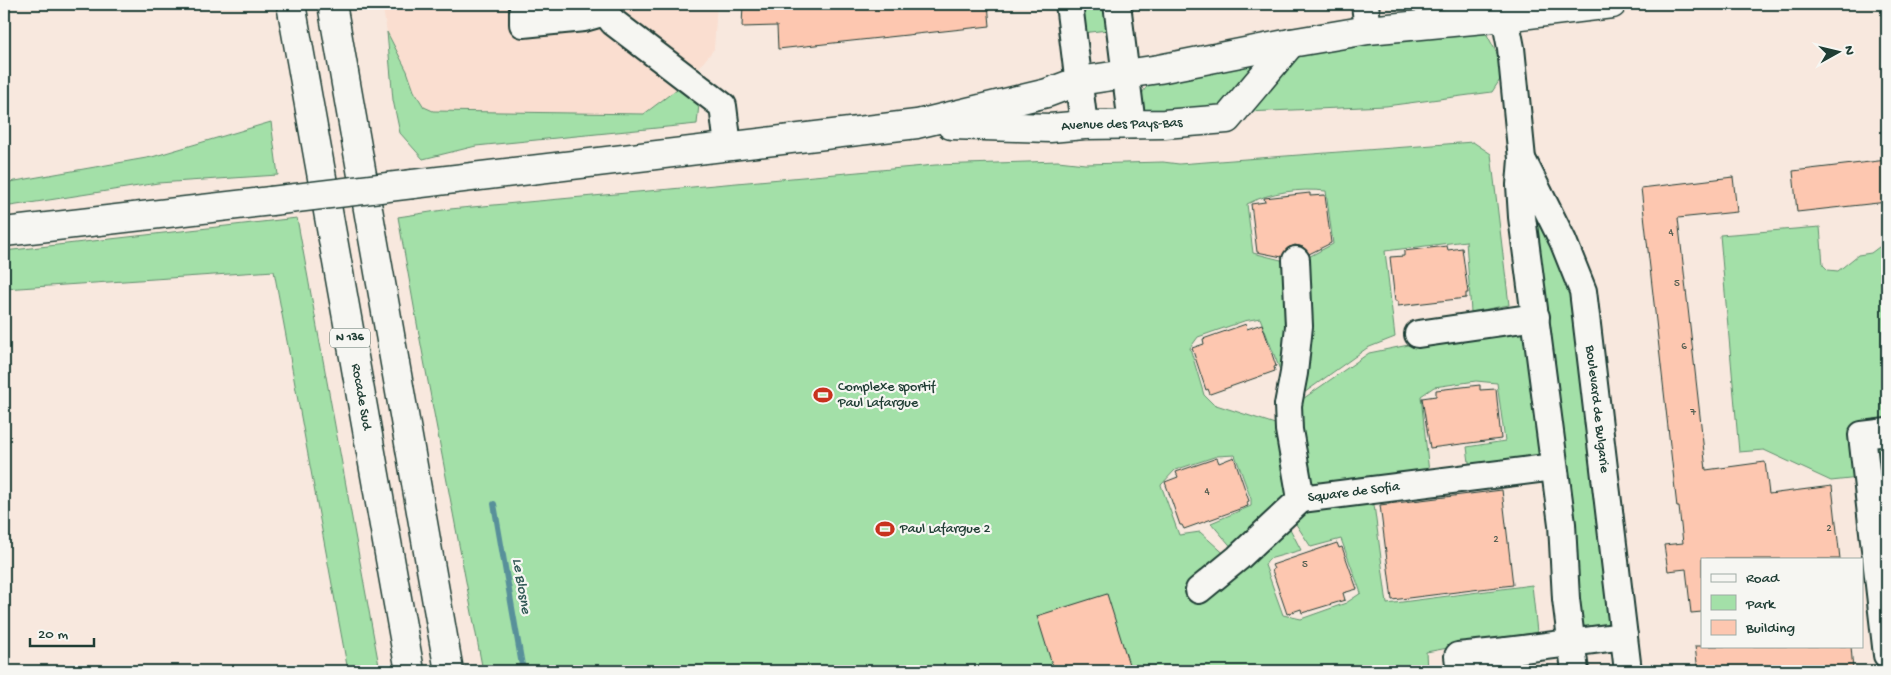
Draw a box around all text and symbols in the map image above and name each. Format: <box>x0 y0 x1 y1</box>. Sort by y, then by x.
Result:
north arrow <box>1814 28 1864 78</box>
text: N <box>1839 45 1857 56</box>
street label: Avenue des Pays-Bas <box>1060 114 1184 135</box>
house number: 4 <box>1668 227 1674 239</box>
house number: 5 <box>1674 278 1680 290</box>
road number: N 136 <box>330 328 370 348</box>
house number: 6 <box>1681 341 1687 353</box>
street label: Boulevard de Bulgarie <box>1581 343 1613 475</box>
street label: Rocade Sud <box>347 362 376 433</box>
place label: Complexe sportif Paul Lafargue <box>837 379 937 412</box>
sports icon: Complexe sportif Paul Lafargue <box>812 384 834 406</box>
house number: 7 <box>1689 407 1696 419</box>
street label: Square de Sofia <box>1307 478 1402 507</box>
house number: 4 <box>1204 486 1210 498</box>
sports icon: Paul Lafargue 2 <box>874 518 896 540</box>
place label: Paul Lafargue 2 <box>899 521 990 538</box>
house number: 2 <box>1826 523 1832 535</box>
house number: 2 <box>1493 534 1499 546</box>
water label: Le Blosne <box>507 557 535 616</box>
legend <box>1701 558 1864 648</box>
house number: 5 <box>1302 559 1308 571</box>
text: Road <box>1746 570 1780 588</box>
text: Park <box>1745 596 1776 614</box>
scale bar <box>30 615 94 647</box>
text: Building <box>1745 620 1795 638</box>
text: 20 m <box>38 626 68 644</box>

